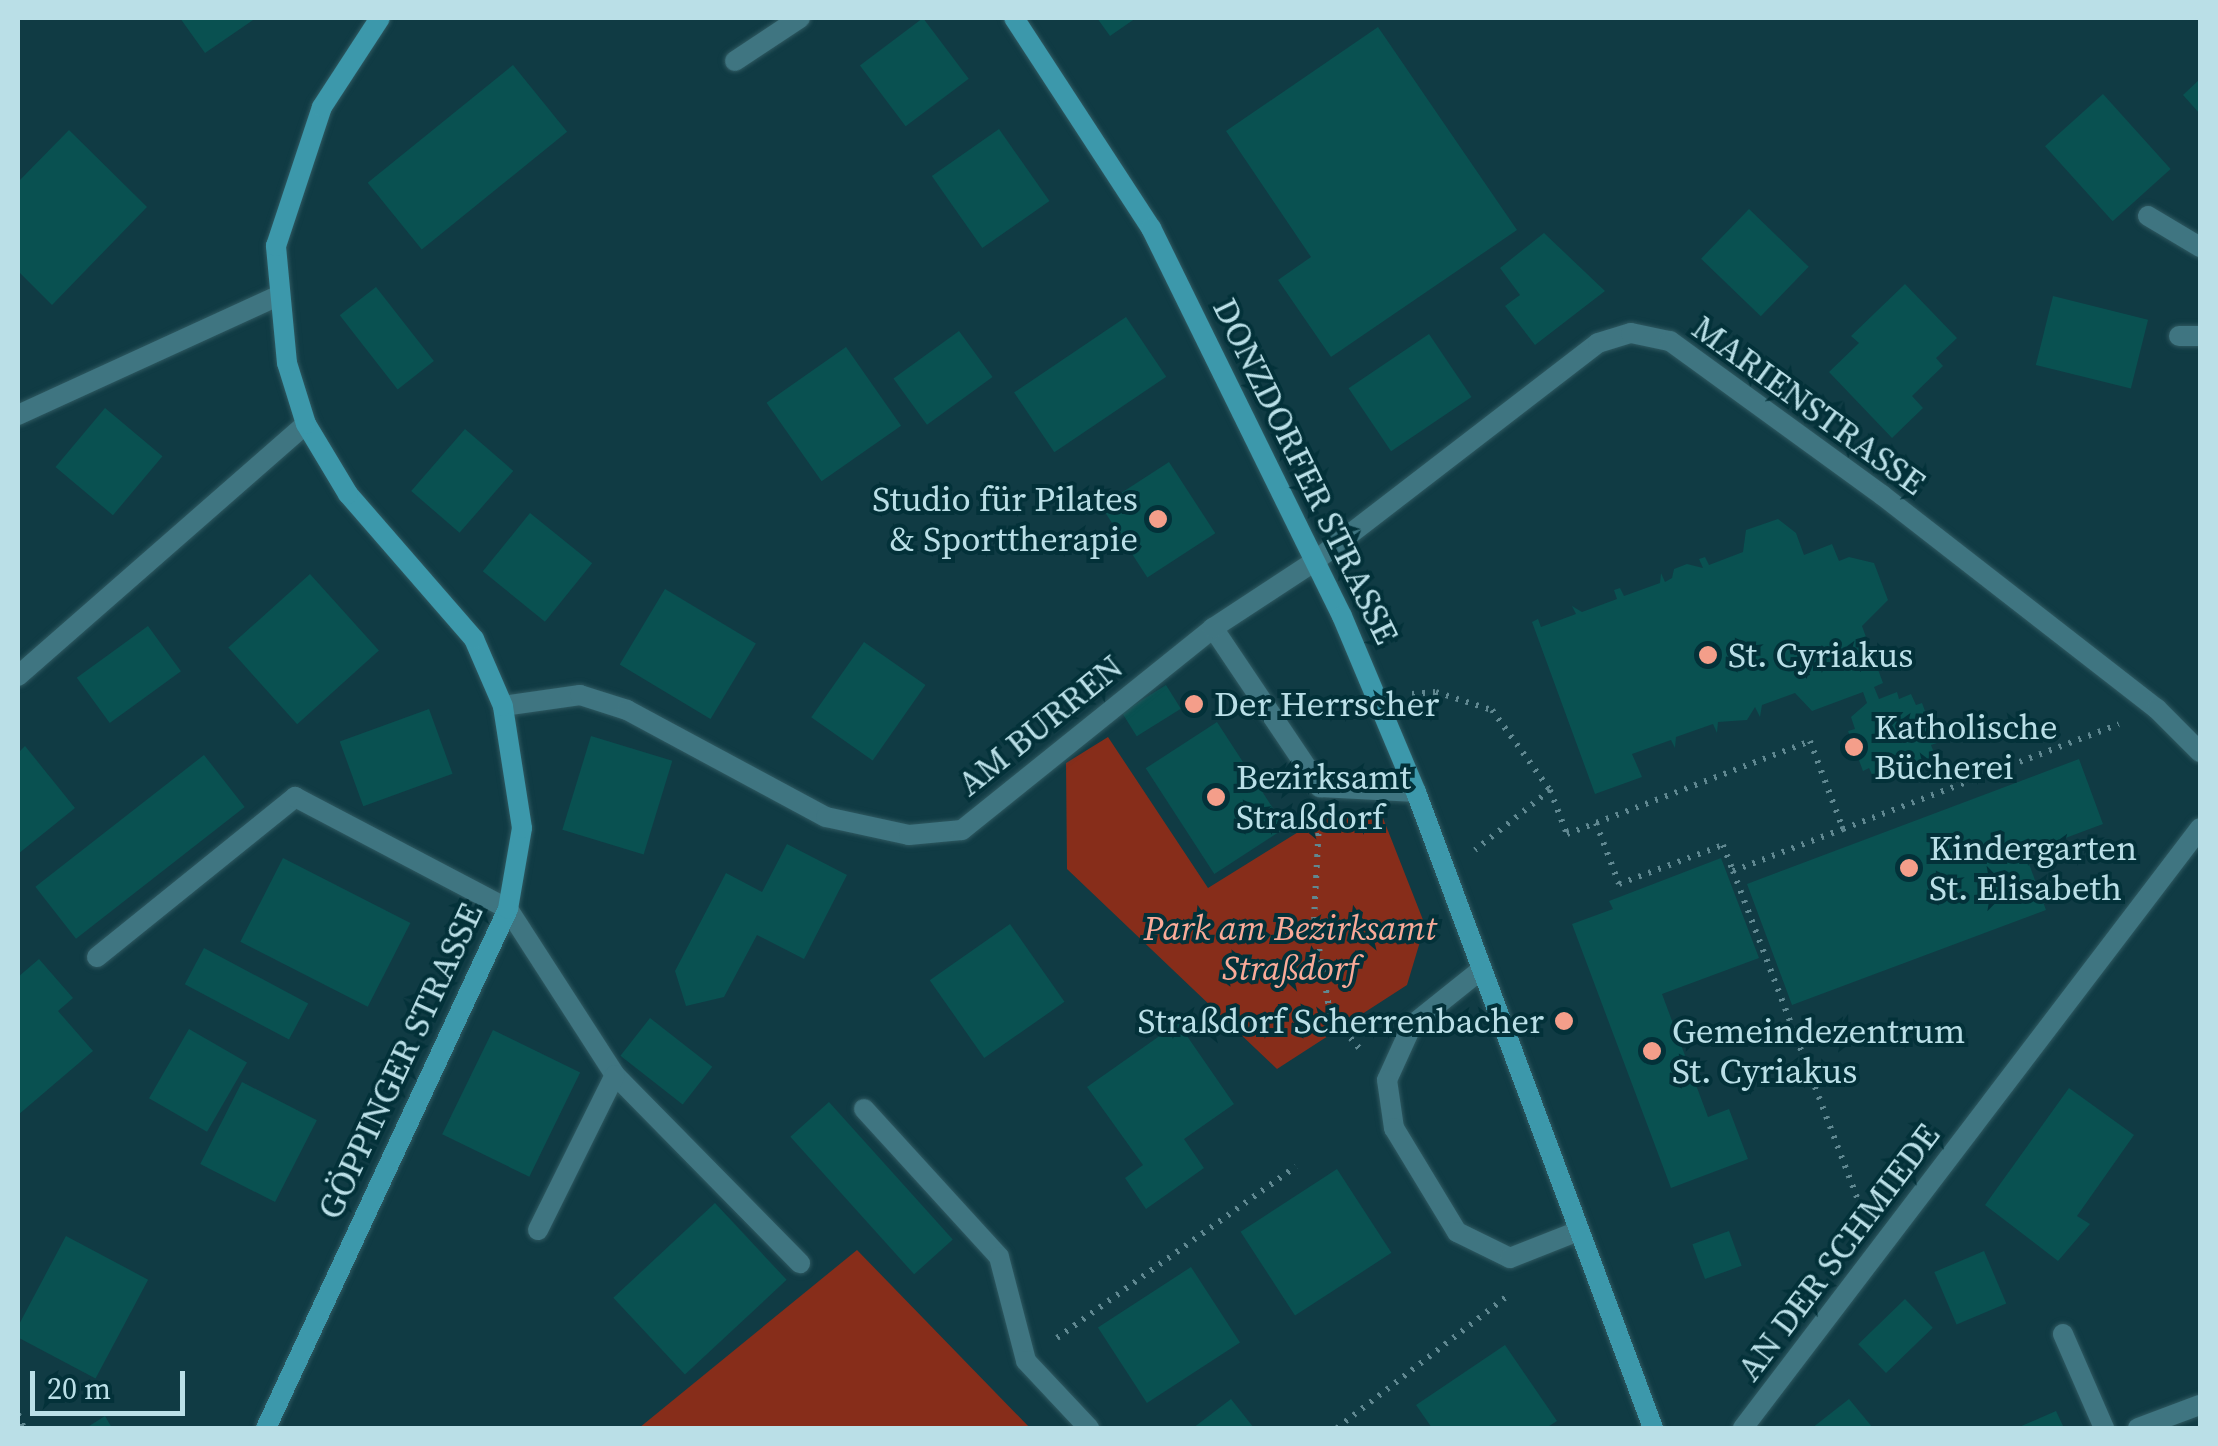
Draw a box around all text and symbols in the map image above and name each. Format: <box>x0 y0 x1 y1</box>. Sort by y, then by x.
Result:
street label: DONZDORFER STRASSE <box>1204 291 1408 651</box>
street label: MARIENSTRASSE <box>1684 306 1934 504</box>
place label: Studio für Pilates & Sporttherapie <box>872 478 1138 560</box>
marker: Studio für Pilates & Sporttherapie <box>1147 508 1169 530</box>
place label: St. Cyriakus <box>1728 634 1913 676</box>
marker: St. Cyriakus <box>1697 644 1719 666</box>
street label: AM BURREN <box>949 646 1131 804</box>
place label: Der Herrscher <box>1214 683 1439 725</box>
marker: Der Herrscher <box>1183 693 1205 715</box>
place label: Katholische Bücherei <box>1874 706 2058 788</box>
marker: Katholische Bücherei <box>1843 736 1865 758</box>
place label: Bezirksamt Straßdorf <box>1236 756 1411 838</box>
marker: Bezirksamt Straßdorf <box>1205 786 1227 808</box>
place label: Kindergarten St. Elisabeth <box>1929 827 2137 909</box>
marker: Kindergarten St. Elisabeth <box>1898 857 1920 879</box>
street label: GÖPPINGER STRASSE <box>308 896 492 1226</box>
park label: Park am Bezirksamt Straßdorf <box>1144 907 1436 989</box>
place label: Straßdorf Scherrenbacher <box>1137 1000 1544 1042</box>
marker: Straßdorf Scherrenbacher <box>1553 1010 1575 1032</box>
place label: Gemeindezentrum St. Cyriakus <box>1672 1010 1965 1092</box>
marker: Gemeindezentrum St. Cyriakus <box>1641 1040 1663 1062</box>
street label: AN DER SCHMIEDE <box>1728 1115 1948 1389</box>
scale bar <box>35 1351 190 1413</box>
text: 20 m <box>47 1368 111 1409</box>

